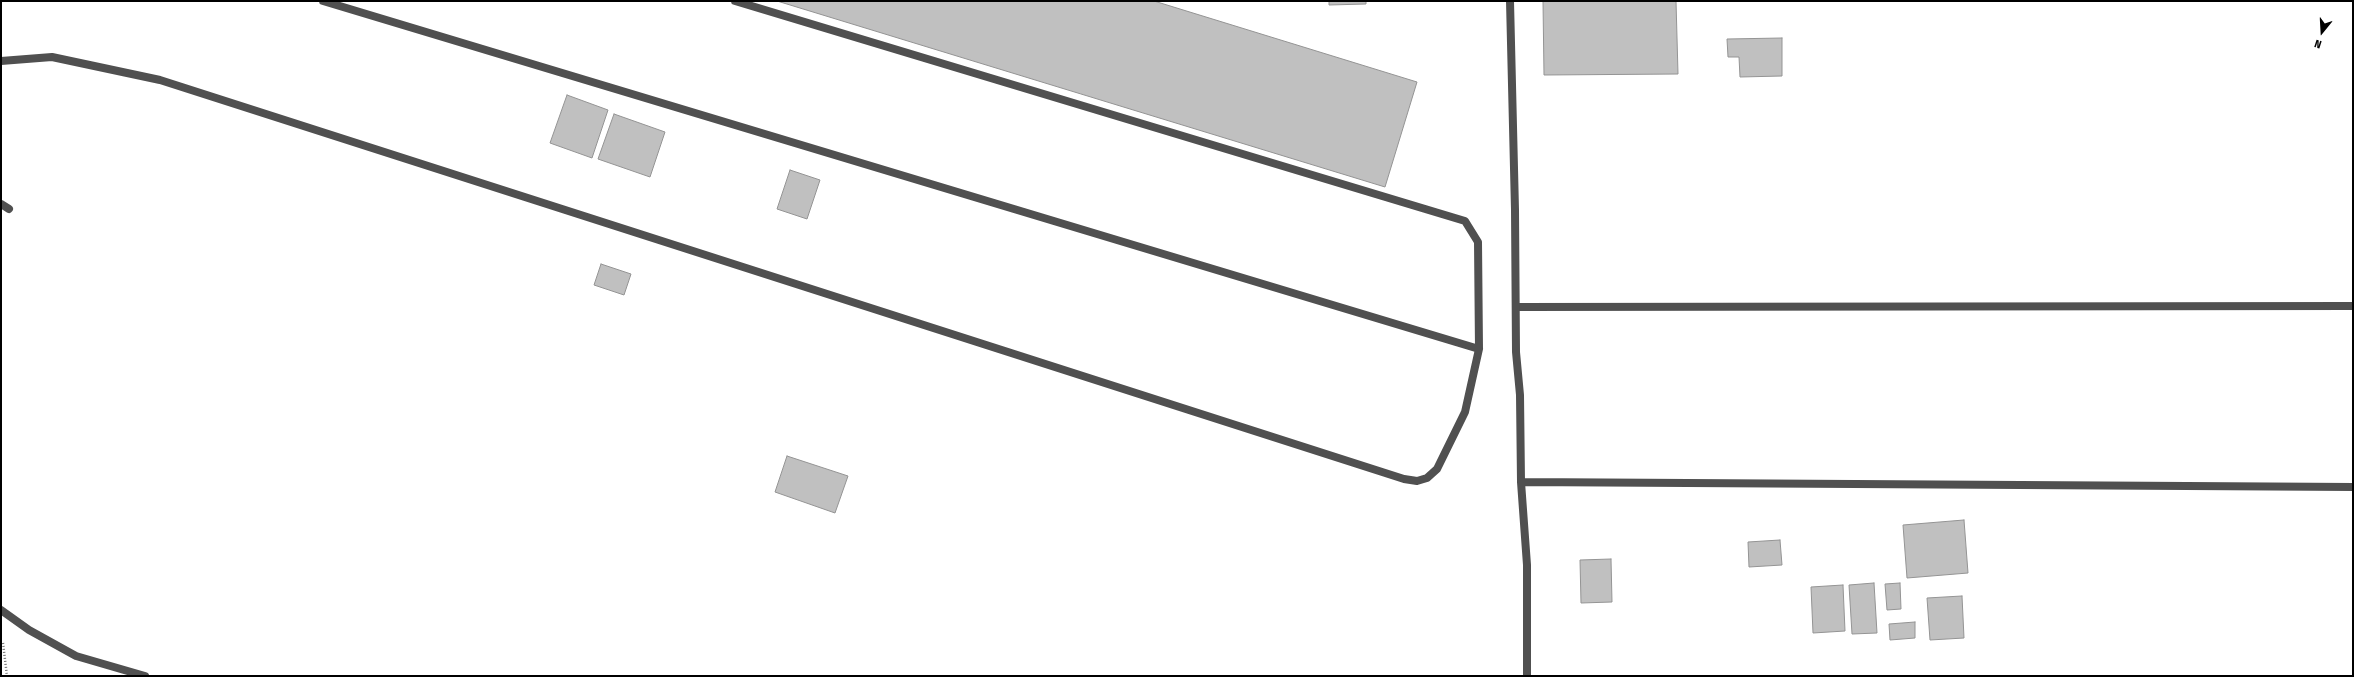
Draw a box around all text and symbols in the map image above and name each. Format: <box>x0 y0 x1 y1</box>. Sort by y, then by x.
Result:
north arrow <box>2302 12 2342 52</box>
text: N <box>2313 37 2323 51</box>

